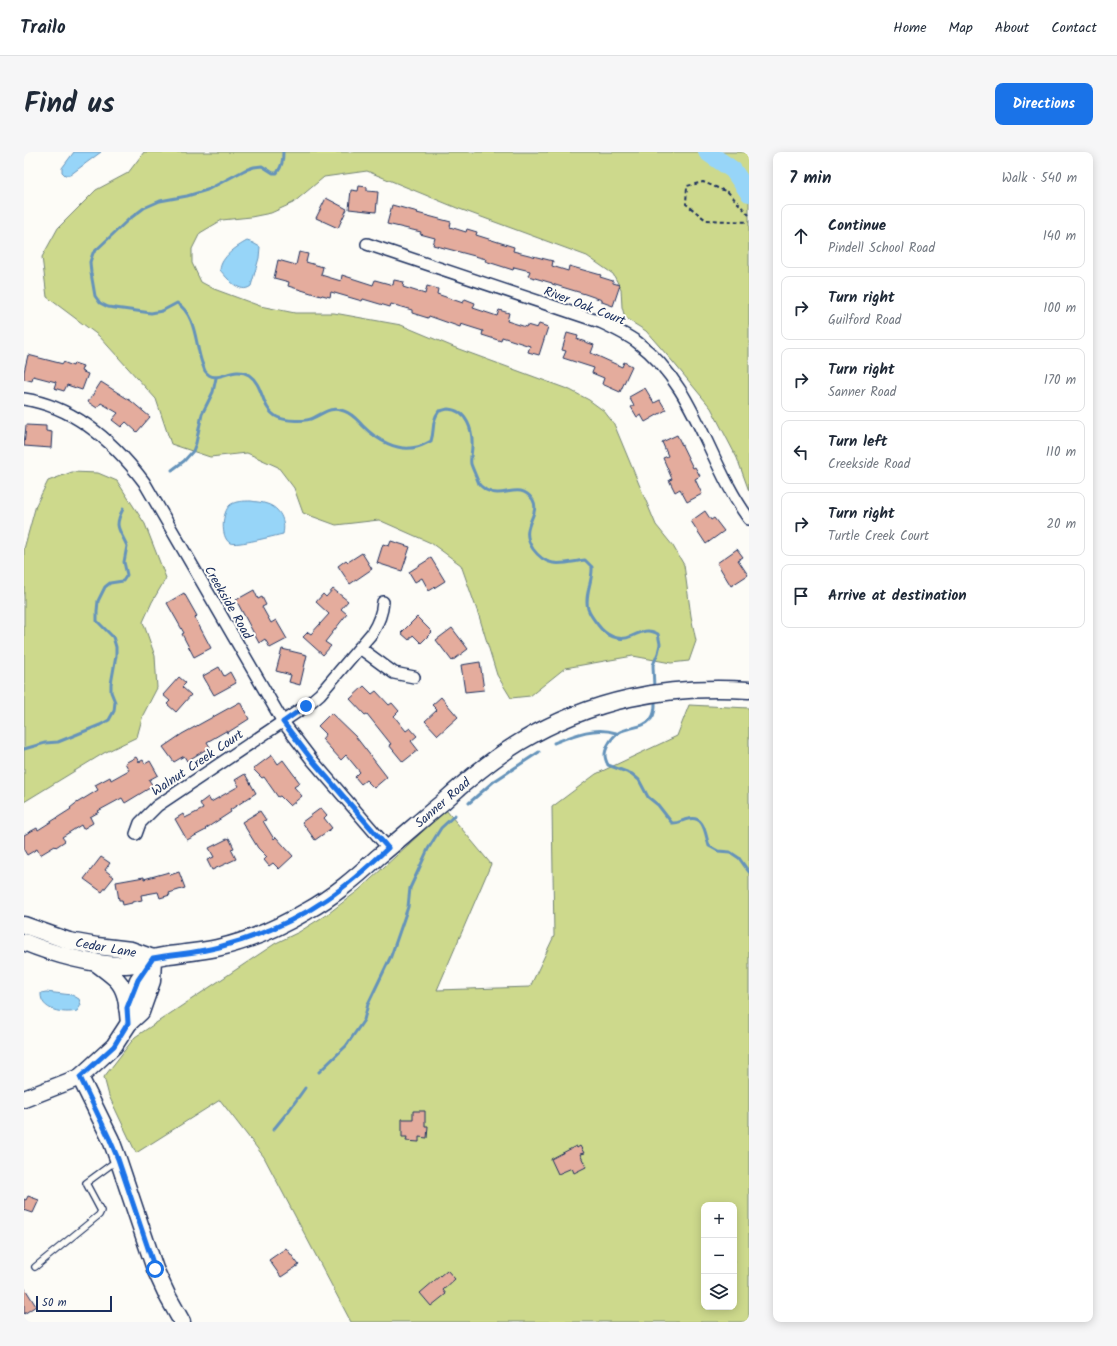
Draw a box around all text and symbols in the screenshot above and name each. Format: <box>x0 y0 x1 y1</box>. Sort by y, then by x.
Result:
text: Trailo <box>20 13 66 43</box>
text: Home <box>893 17 927 39</box>
text: Map <box>949 17 973 39</box>
text: About <box>995 17 1029 39</box>
text: Contact <box>1051 17 1097 39</box>
text: Find us <box>24 82 115 127</box>
button: Directions <box>995 83 1093 125</box>
text: 7 min <box>789 165 831 192</box>
text: Walk · 540 m <box>1002 168 1077 189</box>
text: Continue <box>828 214 886 238</box>
icon: ahead <box>790 225 812 247</box>
text: 140 m <box>1043 226 1076 247</box>
text: Pindell School Road <box>828 238 935 259</box>
street label: River Oak Court <box>540 281 629 332</box>
text: Turn right <box>828 286 895 310</box>
icon: right <box>790 297 812 319</box>
text: 100 m <box>1043 298 1076 319</box>
text: Guilford Road <box>828 310 901 331</box>
text: Turn right <box>828 358 895 382</box>
icon: right <box>790 369 812 391</box>
text: 170 m <box>1044 370 1076 391</box>
text: Sanner Road <box>828 382 896 403</box>
text: Turn left <box>828 430 888 454</box>
icon: left <box>790 441 812 463</box>
text: 110 m <box>1046 442 1076 463</box>
text: Creekside Road <box>828 454 910 475</box>
text: Turn right <box>828 502 895 526</box>
icon: right <box>790 513 812 535</box>
text: 20 m <box>1046 514 1076 535</box>
text: Turtle Creek Court <box>828 526 929 547</box>
street label: Creekside Road <box>198 562 258 644</box>
text: Arrive at destination <box>828 584 967 608</box>
icon: arrive <box>790 585 812 607</box>
route end <box>297 697 315 715</box>
street label: Walnut Creek Court <box>148 724 249 802</box>
street label: Sanner Road <box>410 772 476 833</box>
street label: Cedar Lane <box>74 933 138 964</box>
map controls <box>701 1202 737 1310</box>
button: + <box>701 1202 737 1238</box>
button: − <box>701 1238 737 1274</box>
route start <box>146 1260 164 1278</box>
button: layers <box>701 1274 737 1310</box>
scale bar <box>36 1294 112 1313</box>
text: 50 m <box>42 1294 67 1312</box>

